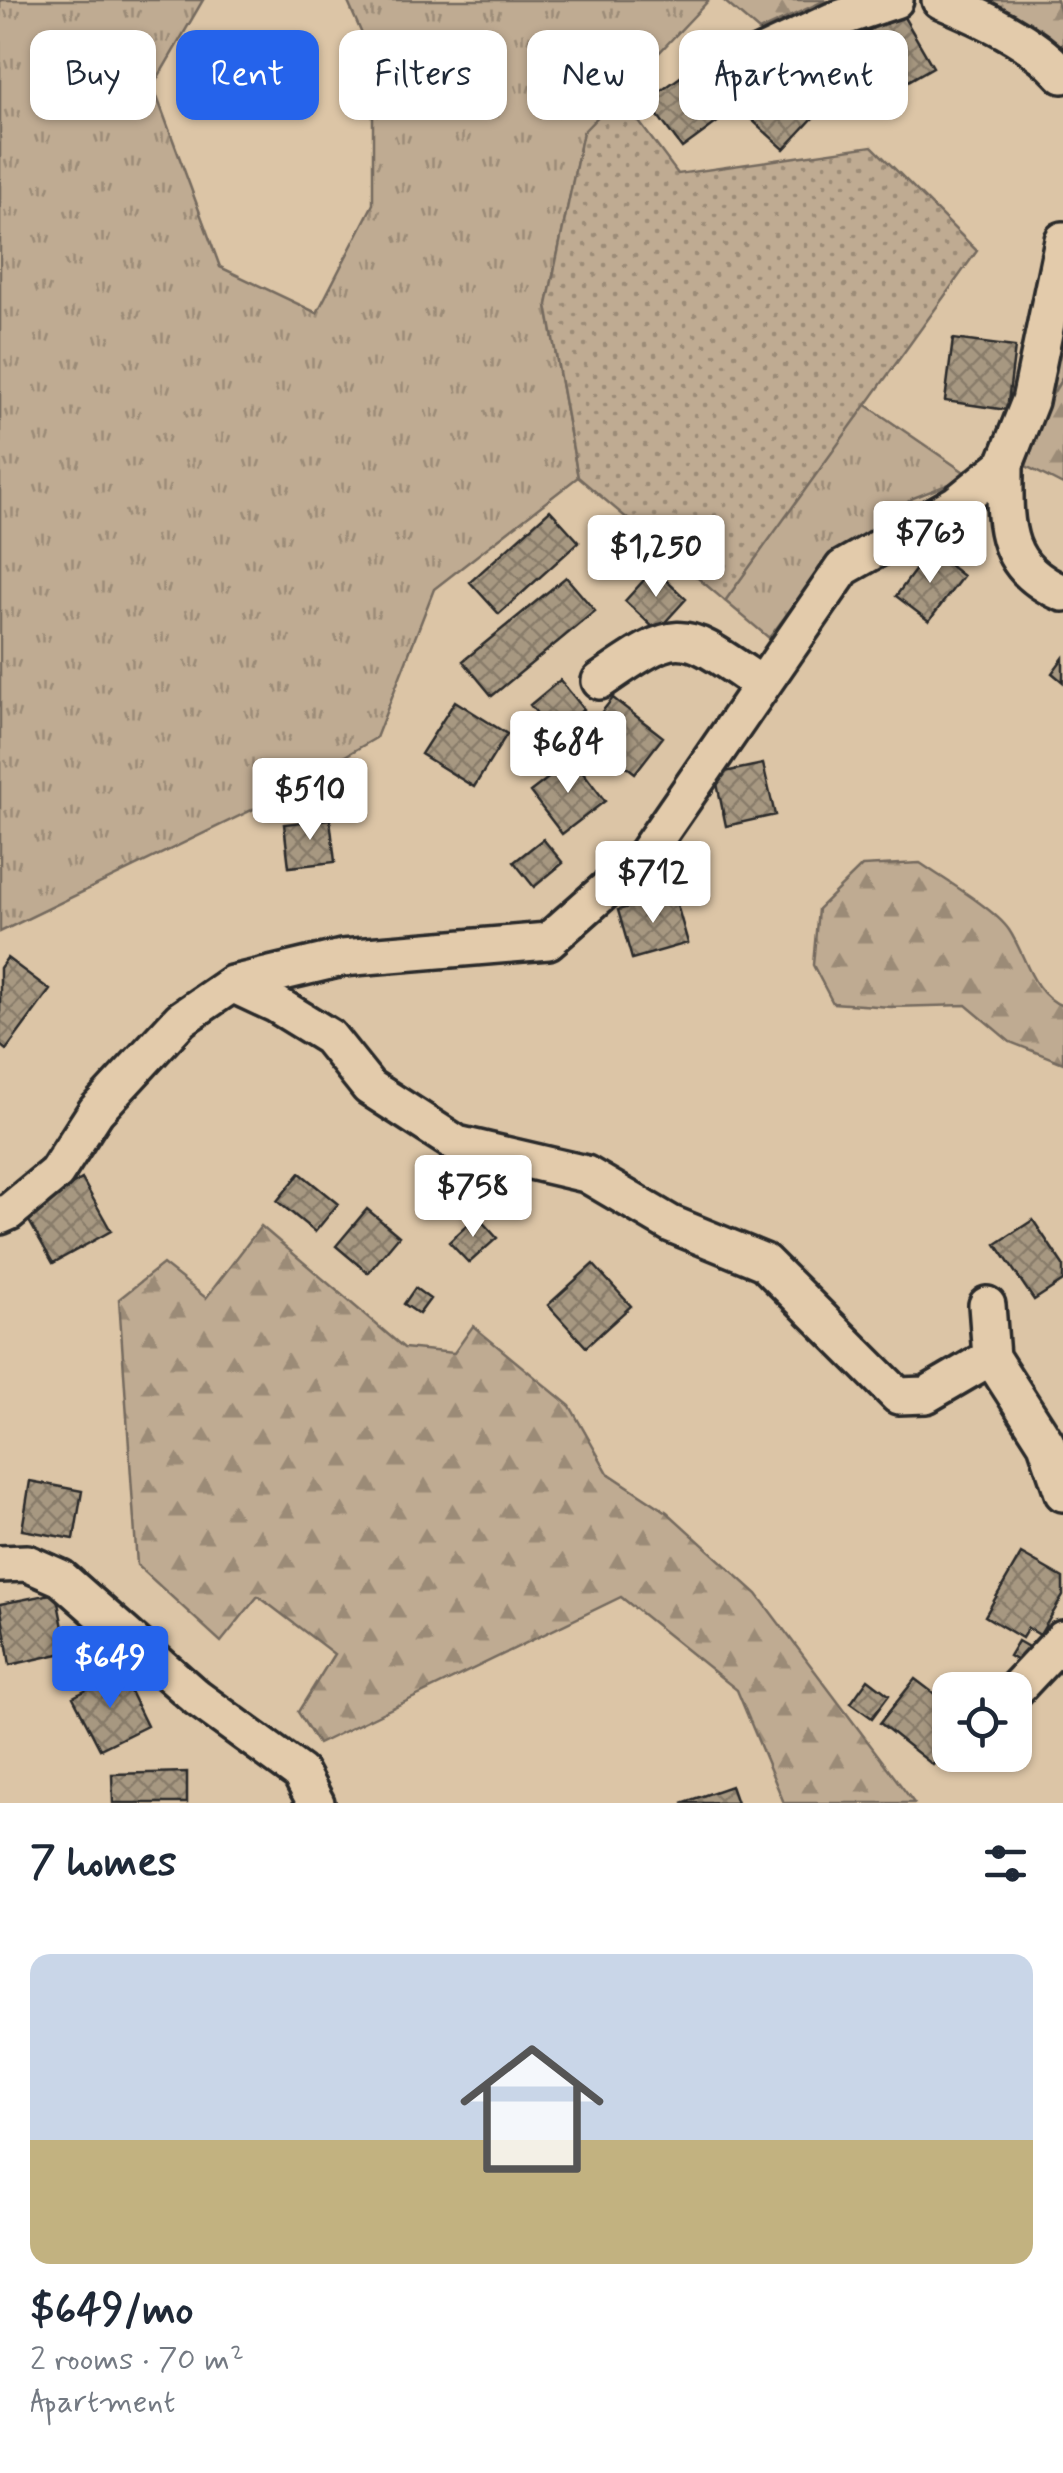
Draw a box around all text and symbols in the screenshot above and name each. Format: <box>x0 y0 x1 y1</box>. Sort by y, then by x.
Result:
chip: Buy <box>30 30 156 120</box>
chip: Rent <box>176 30 319 120</box>
chip: Filters <box>339 30 507 120</box>
chip: New <box>527 30 659 120</box>
chip: Apartment <box>679 30 908 120</box>
pin: $763 <box>871 501 989 586</box>
text: $763 <box>895 512 965 554</box>
pin: $1,250 <box>575 515 737 600</box>
text: $1,250 <box>610 526 702 568</box>
pin: $684 <box>509 711 627 796</box>
text: $684 <box>532 722 604 764</box>
pin: $510 <box>251 758 369 843</box>
text: $510 <box>274 769 346 811</box>
pin: $712 <box>594 841 712 926</box>
text: $712 <box>617 852 689 894</box>
pin: $758 <box>414 1155 532 1240</box>
text: $758 <box>437 1166 509 1208</box>
pin: $649 <box>51 1626 169 1711</box>
text: $649 <box>74 1637 146 1679</box>
map controls <box>932 1672 1032 1772</box>
button: locate <box>932 1672 1032 1772</box>
text: 7 homes <box>30 1836 177 1891</box>
icon: filters <box>978 1836 1033 1891</box>
icon: home <box>442 2019 622 2199</box>
text: $649/mo <box>30 2284 194 2339</box>
text: 2 rooms · 70 m² <box>30 2339 244 2381</box>
text: Apartment <box>30 2381 175 2423</box>

